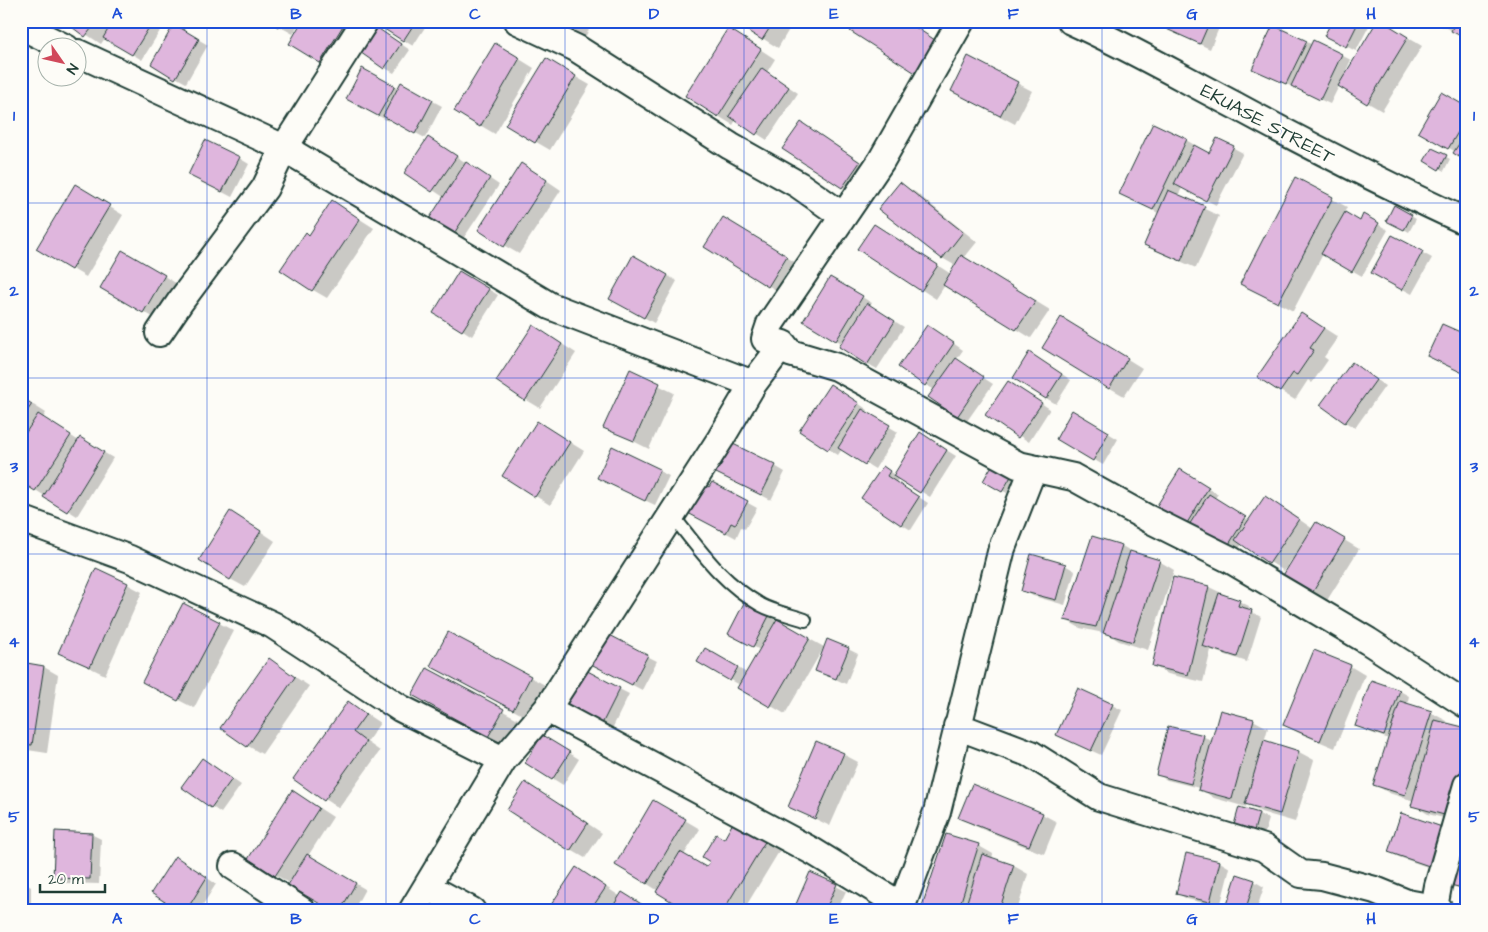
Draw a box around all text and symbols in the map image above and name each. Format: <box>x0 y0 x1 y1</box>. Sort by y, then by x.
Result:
text: A <box>112 3 123 25</box>
text: B <box>290 3 302 25</box>
text: C <box>469 3 481 25</box>
text: D <box>649 3 660 25</box>
text: E <box>829 3 839 25</box>
text: F <box>1007 3 1019 25</box>
text: G <box>1186 3 1198 25</box>
text: H <box>1366 3 1376 25</box>
north arrow <box>38 38 88 88</box>
text: N <box>61 59 83 78</box>
street label: EKUASE STREET <box>1195 78 1339 171</box>
text: 1 <box>13 105 16 127</box>
text: 1 <box>1473 105 1476 127</box>
text: 2 <box>8 280 19 302</box>
text: 2 <box>1468 280 1479 302</box>
text: 3 <box>9 456 19 478</box>
text: 3 <box>1469 456 1479 478</box>
text: 4 <box>9 631 20 653</box>
text: 4 <box>1469 631 1480 653</box>
text: 5 <box>8 806 20 828</box>
text: 5 <box>1468 806 1480 828</box>
scale bar <box>40 862 105 894</box>
text: 20 m <box>48 869 84 890</box>
text: A <box>112 908 123 930</box>
text: B <box>290 908 302 930</box>
text: C <box>469 908 481 930</box>
text: D <box>649 908 660 930</box>
text: E <box>829 908 839 930</box>
text: F <box>1007 908 1019 930</box>
text: G <box>1186 908 1198 930</box>
text: H <box>1366 908 1376 930</box>

